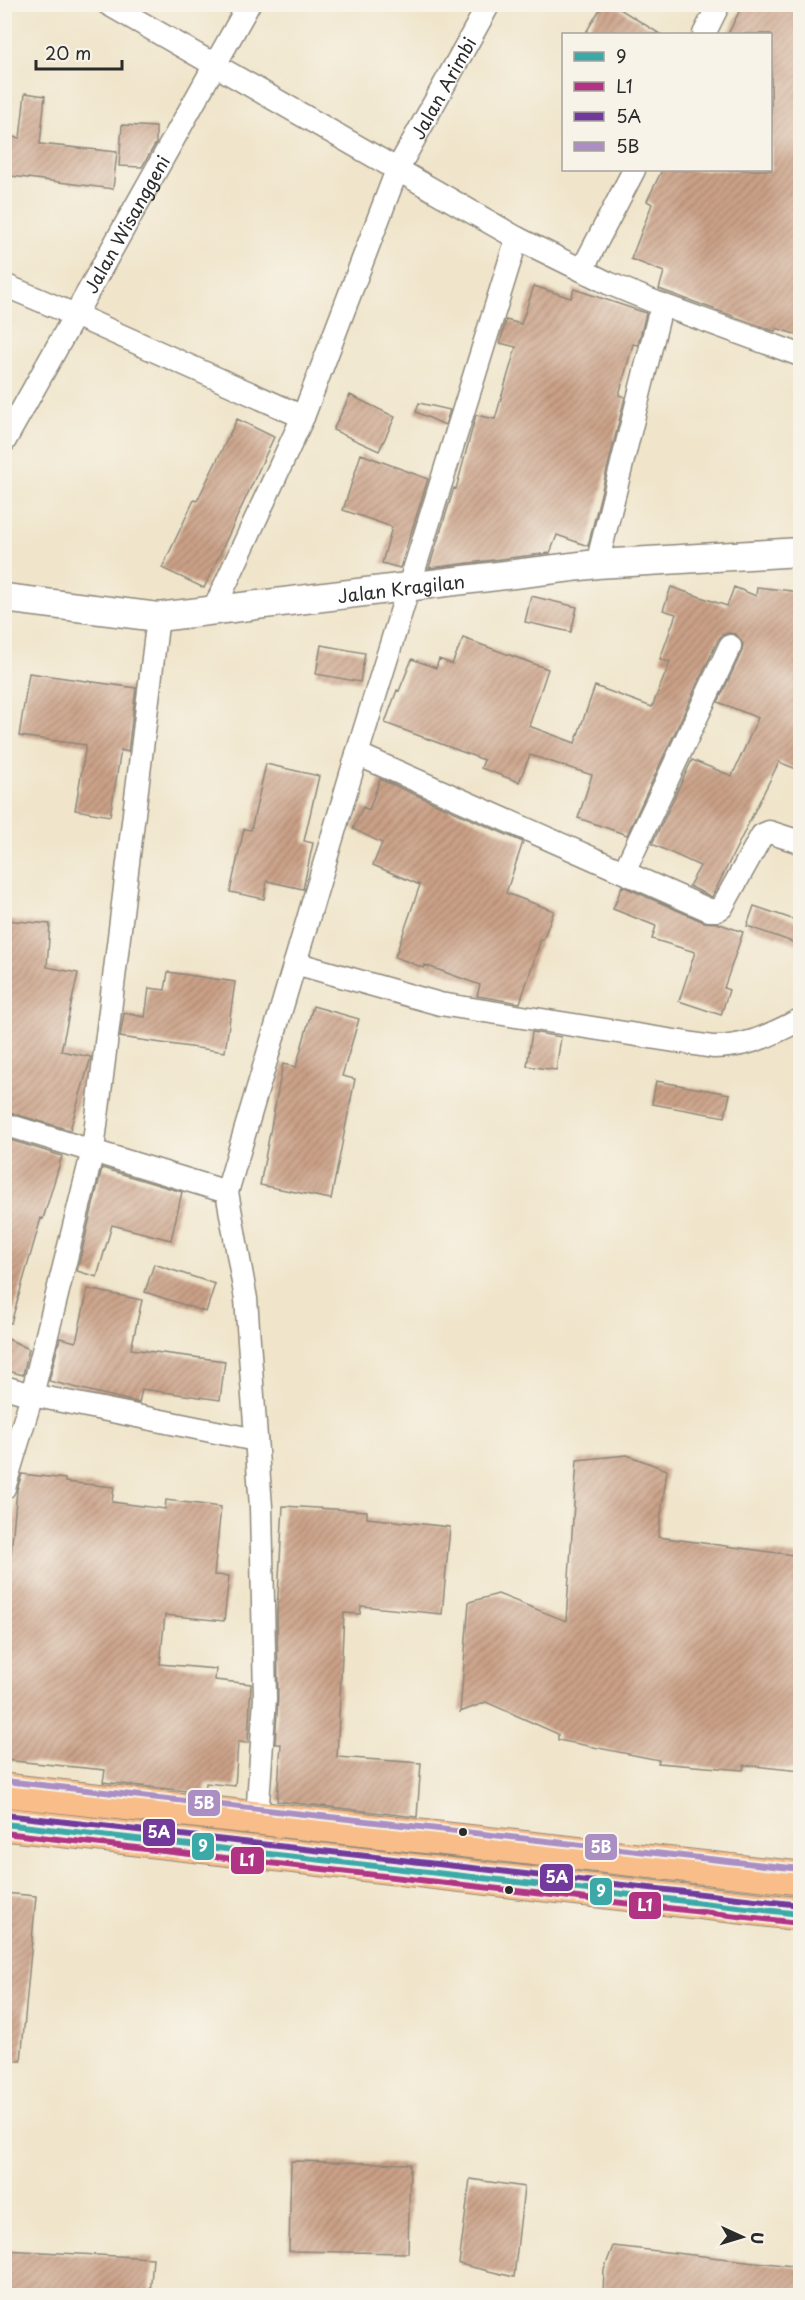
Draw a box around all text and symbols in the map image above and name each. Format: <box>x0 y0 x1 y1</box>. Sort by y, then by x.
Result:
street label: Jalan Arimbi <box>403 32 482 144</box>
scale bar <box>36 33 122 71</box>
legend <box>562 33 772 171</box>
text: 20 m <box>45 39 91 66</box>
text: 9 <box>616 42 627 69</box>
text: L1 <box>616 72 633 99</box>
text: 5A <box>616 102 642 129</box>
text: 5B <box>616 132 639 159</box>
street label: Jalan Wisanggeni <box>77 150 176 298</box>
street label: Jalan Kragilan <box>336 567 466 609</box>
line badge: 5B <box>187 1789 221 1817</box>
text: 5B <box>193 1790 215 1814</box>
line badge: 5A <box>142 1818 176 1847</box>
text: 5A <box>148 1819 171 1843</box>
unlabelled marker <box>457 1826 469 1838</box>
line badge: 9 <box>191 1832 215 1861</box>
text: 9 <box>198 1833 208 1857</box>
line badge: 5B <box>584 1833 618 1861</box>
text: 5B <box>590 1834 612 1858</box>
line badge: L1 <box>230 1846 265 1875</box>
text: L1 <box>239 1847 255 1871</box>
line badge: 5A <box>539 1863 574 1892</box>
text: 5A <box>546 1864 569 1888</box>
line badge: 9 <box>589 1877 613 1906</box>
text: 9 <box>596 1878 606 1902</box>
unlabelled marker <box>503 1884 515 1896</box>
line badge: L1 <box>628 1891 662 1920</box>
text: L1 <box>637 1892 653 1916</box>
north arrow <box>712 2207 772 2267</box>
text: U <box>746 2231 770 2245</box>

